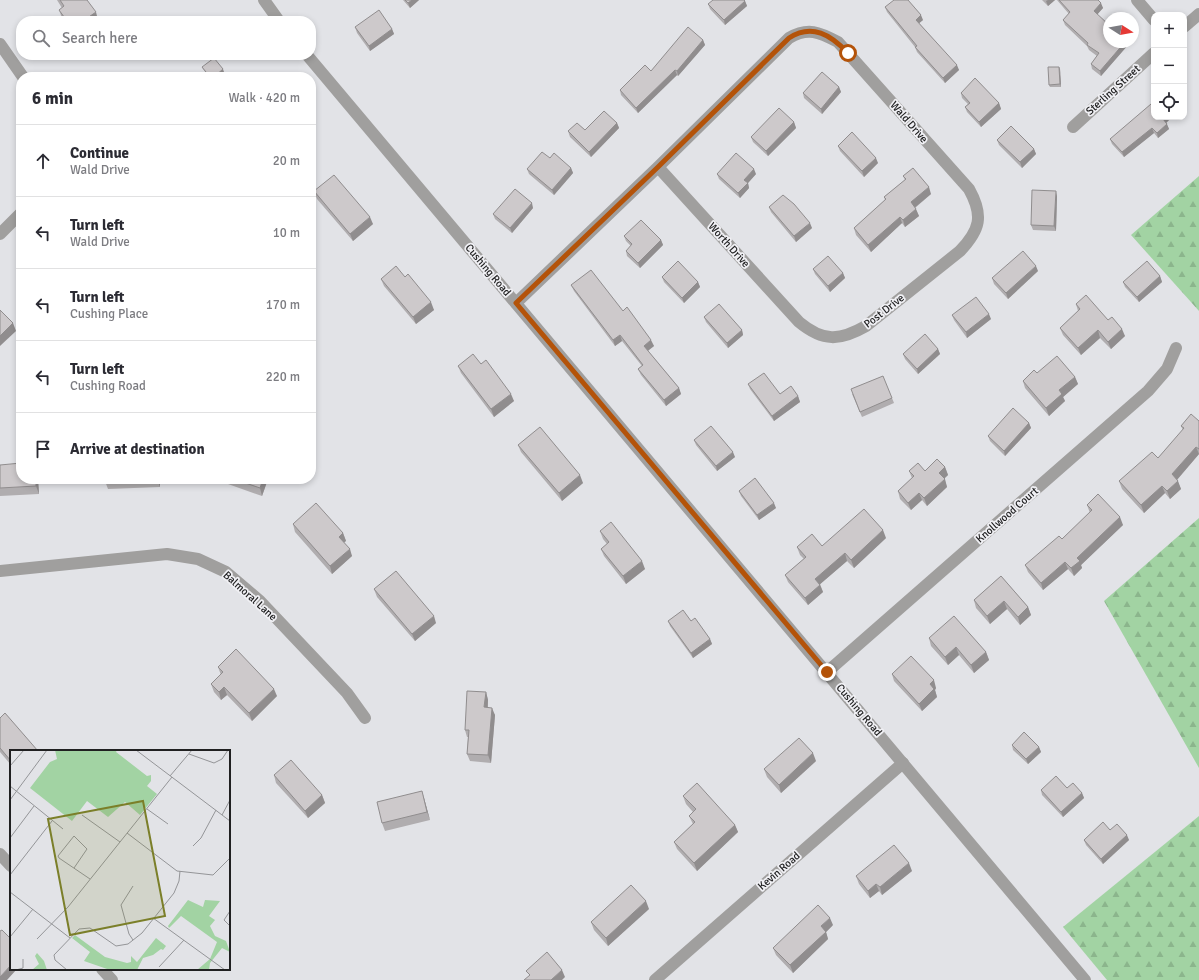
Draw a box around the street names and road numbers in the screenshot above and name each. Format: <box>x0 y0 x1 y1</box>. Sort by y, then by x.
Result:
street label: Sterling Street <box>1083 62 1143 118</box>
street label: Wald Drive <box>888 99 930 145</box>
street label: Worth Drive <box>706 220 752 270</box>
street label: Cushing Road <box>462 241 514 299</box>
street label: Post Drive <box>861 291 907 331</box>
street label: Knollwood Court <box>973 484 1041 546</box>
street label: Balmoral Lane <box>220 568 280 624</box>
street label: Cushing Road <box>833 681 885 739</box>
street label: Kevin Road <box>755 849 803 893</box>

